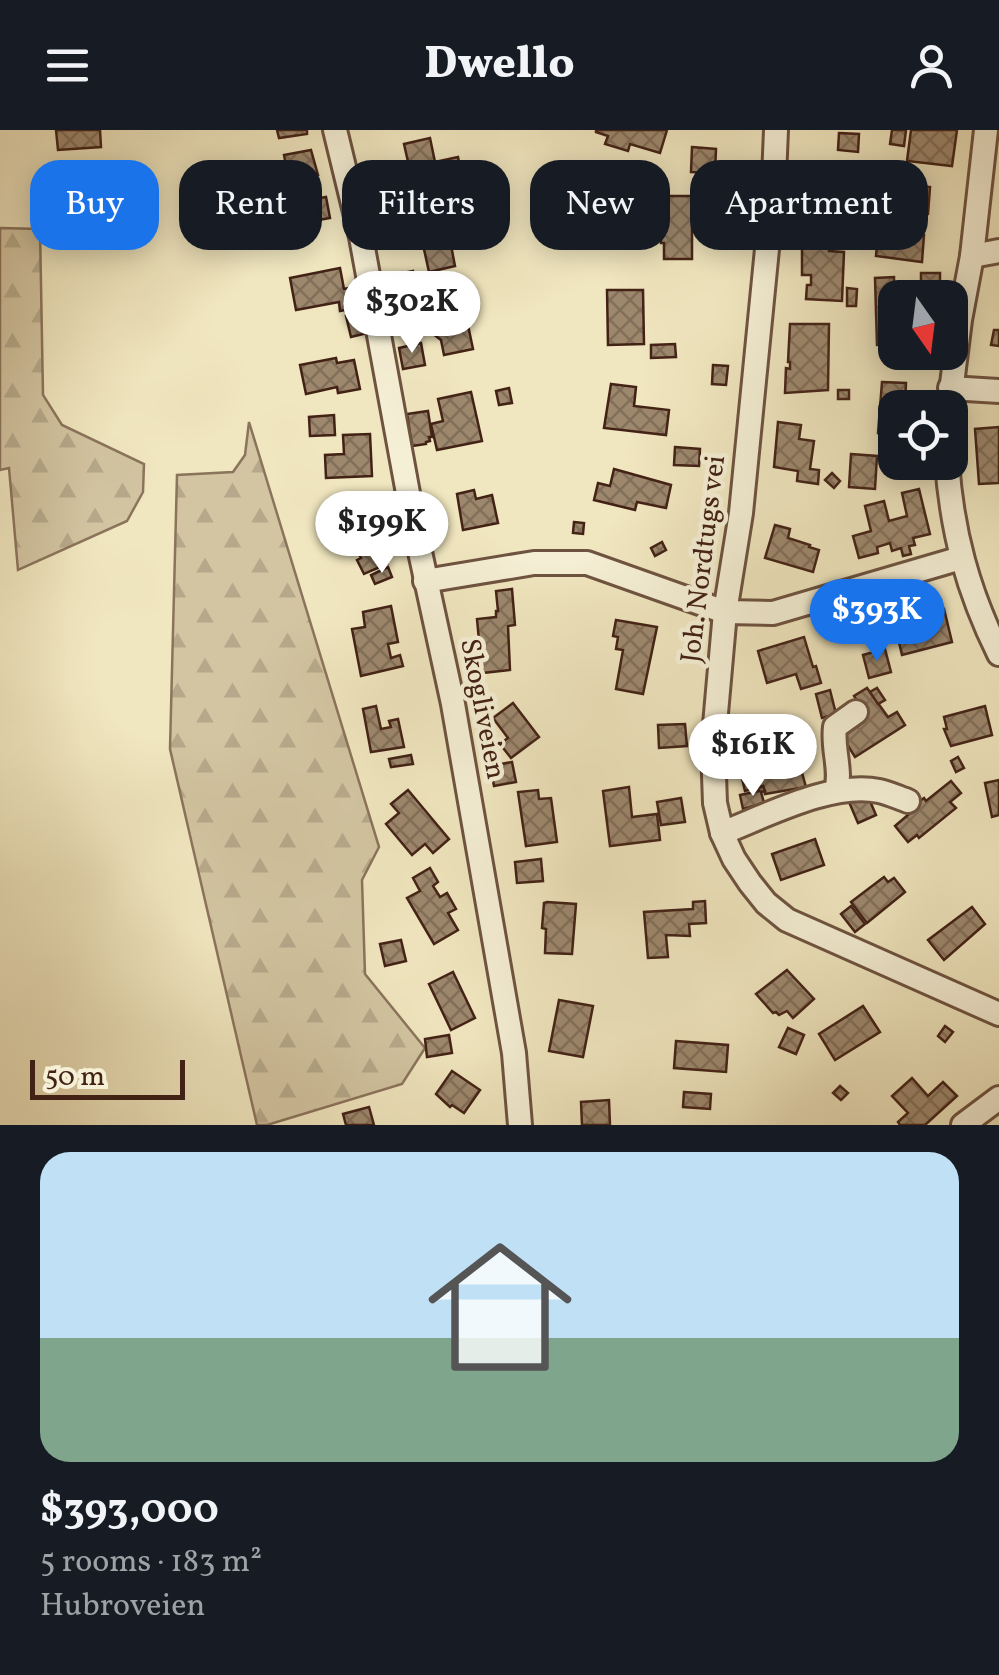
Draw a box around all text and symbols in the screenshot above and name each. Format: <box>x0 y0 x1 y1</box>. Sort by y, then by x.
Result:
text: Dwello <box>424 34 575 97</box>
icon: menu <box>40 38 95 93</box>
icon: person <box>904 38 959 93</box>
chip: Buy <box>30 160 159 250</box>
chip: Rent <box>179 160 322 250</box>
chip: Filters <box>342 160 510 250</box>
chip: New <box>530 160 670 250</box>
chip: Apartment <box>690 160 928 250</box>
pin: $302K <box>342 271 482 356</box>
north arrow <box>878 280 968 370</box>
map controls <box>878 280 968 480</box>
text: $302K <box>365 281 459 325</box>
button: locate <box>878 390 968 480</box>
street label: Joh. Nordtugs vei <box>672 453 736 665</box>
pin: $199K <box>312 491 452 576</box>
text: $199K <box>337 501 427 545</box>
pin: $393K <box>807 579 947 664</box>
text: $393K <box>832 589 922 633</box>
street label: Skogliveien <box>449 635 515 783</box>
pin: $161K <box>683 714 823 799</box>
text: $161K <box>711 724 795 768</box>
scale bar <box>30 1055 185 1100</box>
text: 50 m <box>45 1058 105 1097</box>
icon: home <box>410 1217 590 1397</box>
text: $393,000 <box>40 1482 219 1541</box>
text: 5 rooms · 183 m² <box>40 1541 262 1585</box>
text: Hubroveien <box>40 1585 205 1629</box>

